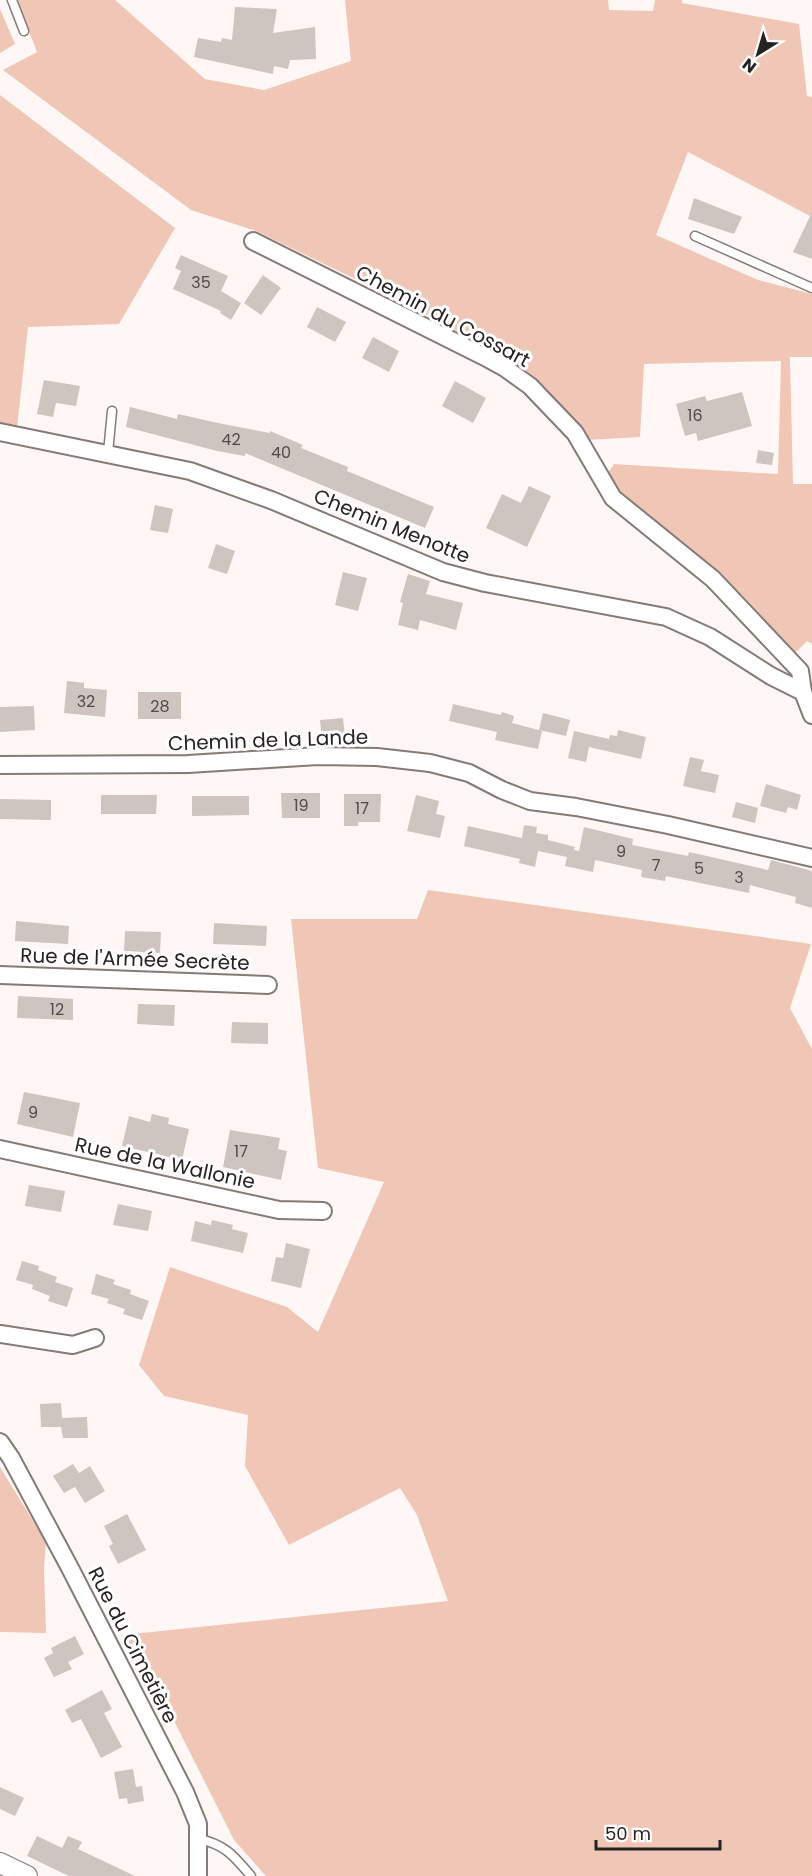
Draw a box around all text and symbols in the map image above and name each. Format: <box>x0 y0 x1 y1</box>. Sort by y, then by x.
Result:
north arrow <box>728 24 788 84</box>
text: N <box>738 53 761 78</box>
street label: Chemin du Cossart <box>351 258 535 374</box>
house number: 35 <box>191 271 211 294</box>
house number: 16 <box>687 404 703 427</box>
house number: 42 <box>221 428 241 451</box>
house number: 40 <box>271 441 291 464</box>
street label: Chemin Menotte <box>310 482 474 570</box>
house number: 32 <box>77 690 95 713</box>
house number: 28 <box>150 695 170 718</box>
street label: Chemin de la Lande <box>167 723 369 757</box>
house number: 19 <box>293 794 309 817</box>
house number: 17 <box>355 797 369 820</box>
house number: 9 <box>616 840 626 863</box>
house number: 7 <box>652 854 661 877</box>
house number: 5 <box>694 857 704 880</box>
house number: 3 <box>734 866 744 889</box>
street label: Rue de l'Armée Secrète <box>20 941 250 977</box>
house number: 12 <box>50 998 64 1021</box>
house number: 9 <box>28 1101 38 1124</box>
street label: Rue de la Wallonie <box>72 1130 258 1196</box>
house number: 17 <box>234 1140 248 1163</box>
street label: Rue du Cimetière <box>81 1562 185 1728</box>
scale bar <box>596 1813 720 1851</box>
text: 50 m <box>605 1821 651 1846</box>

